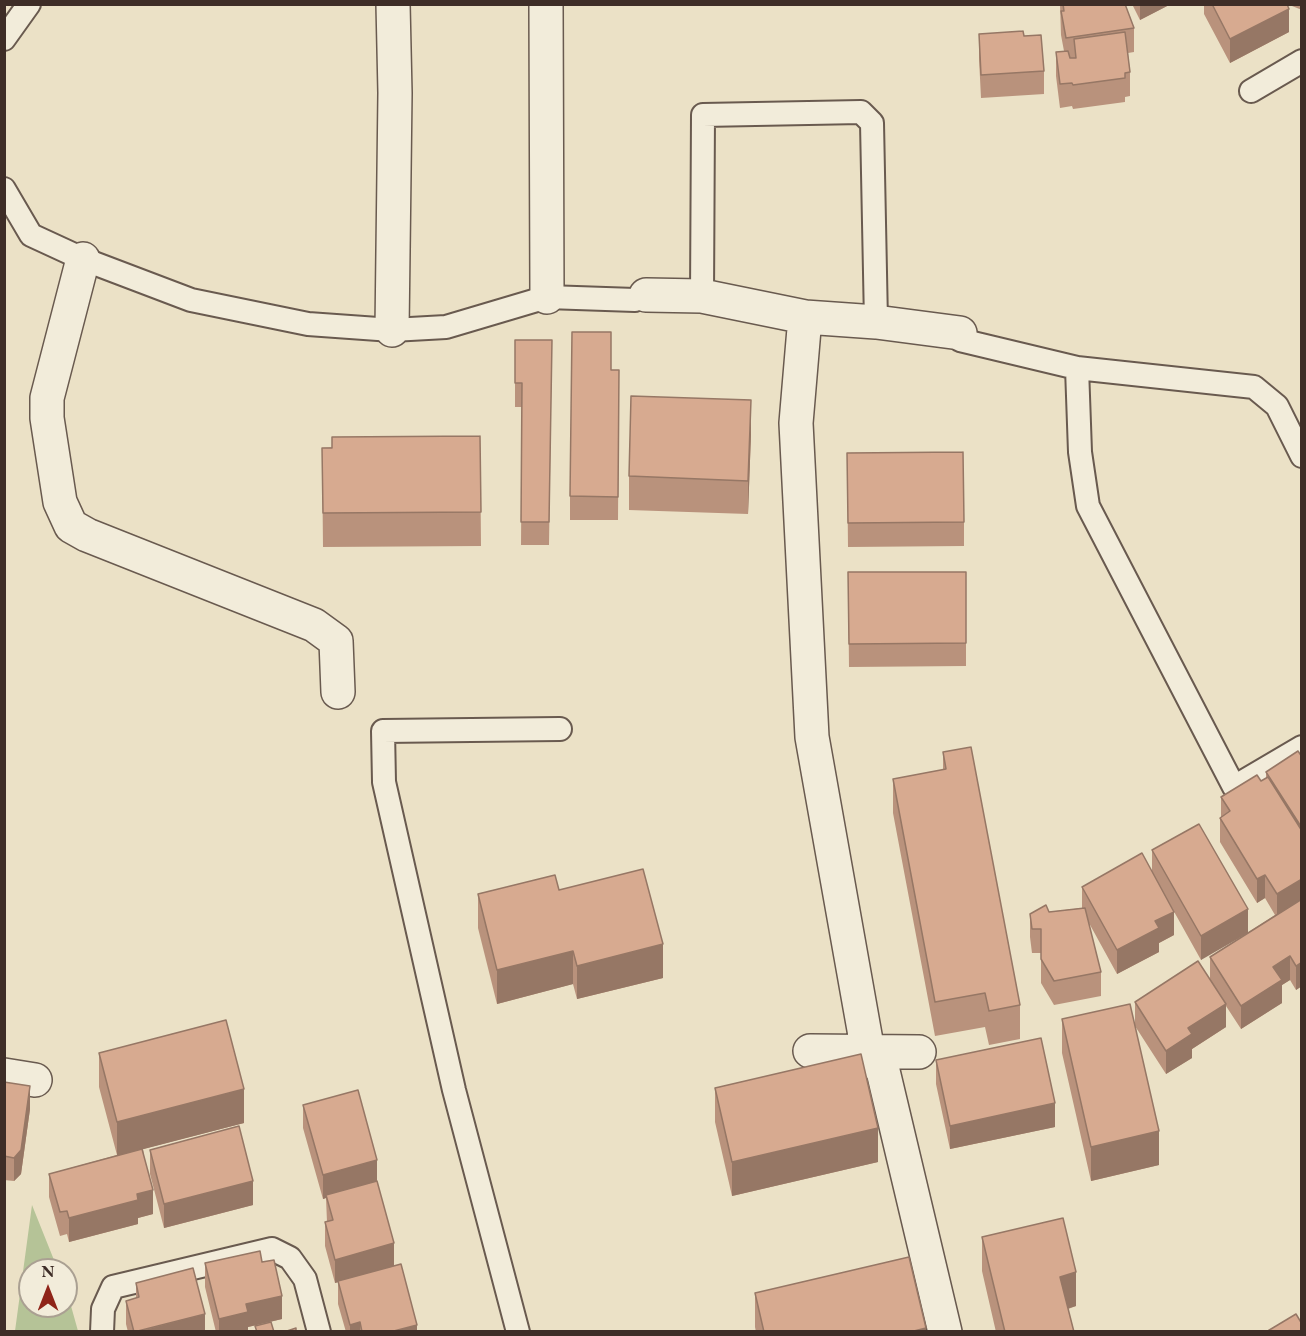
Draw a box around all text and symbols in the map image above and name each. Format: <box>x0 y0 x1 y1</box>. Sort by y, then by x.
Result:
north arrow <box>18 1258 78 1318</box>
text: N <box>42 1261 54 1282</box>

